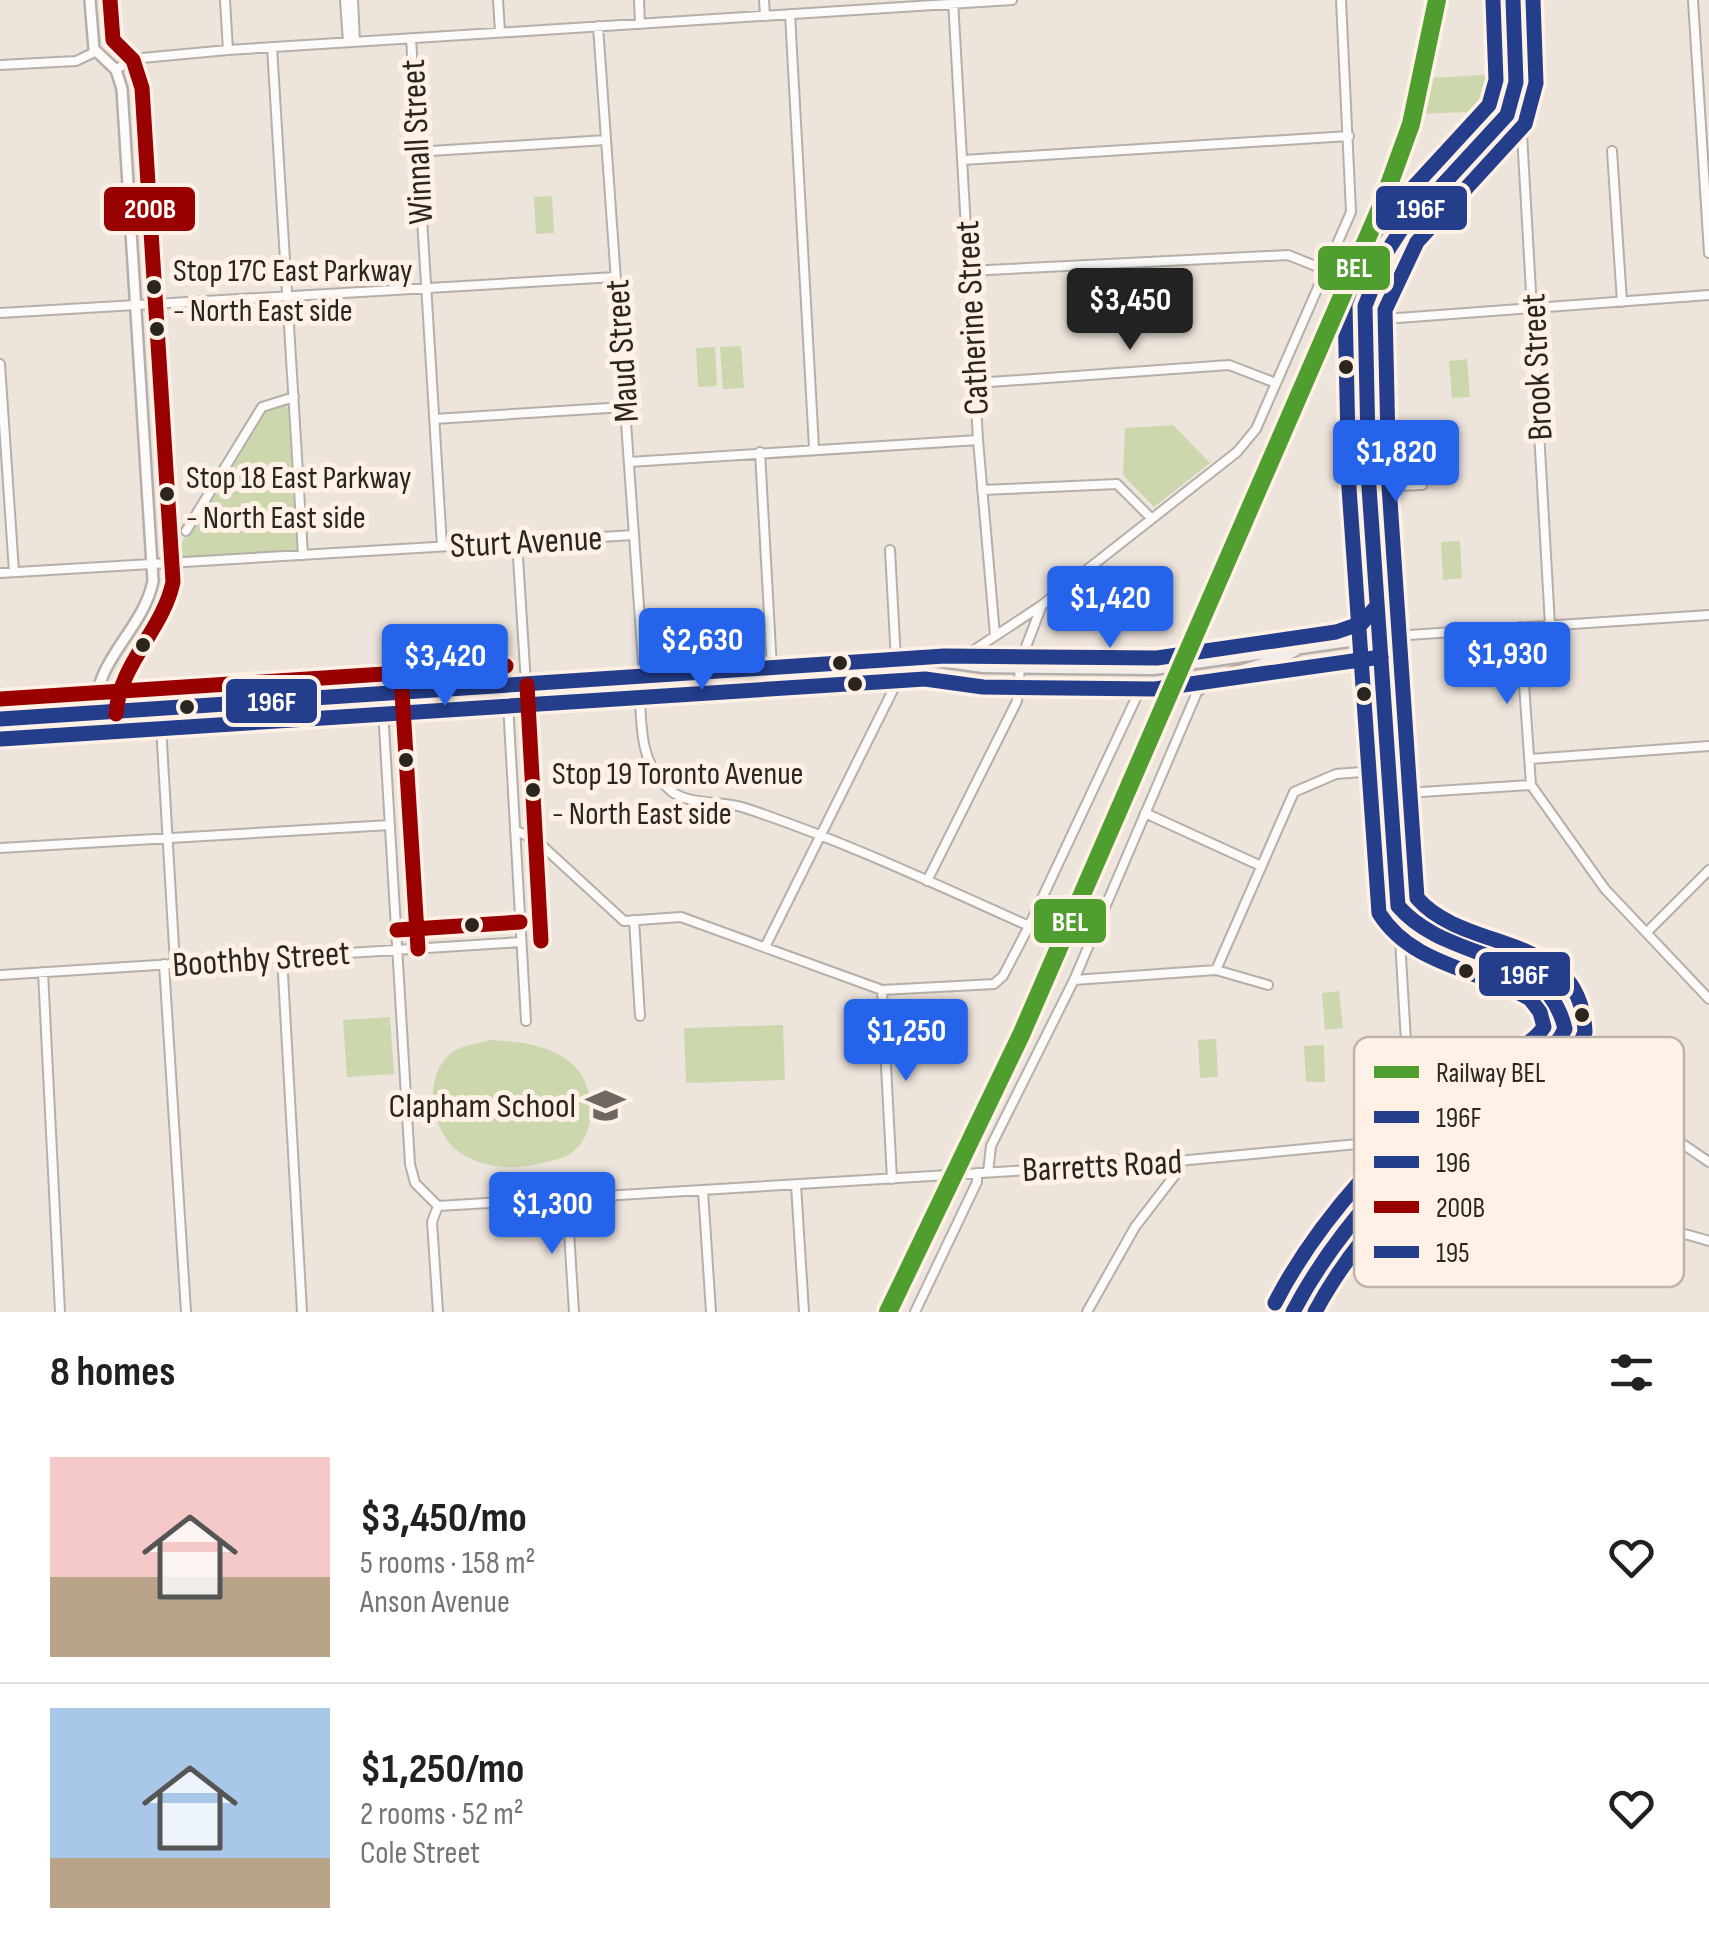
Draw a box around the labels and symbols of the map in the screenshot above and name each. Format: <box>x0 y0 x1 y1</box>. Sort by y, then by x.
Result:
street label: Winnall Street <box>392 58 443 226</box>
line badge: 196F <box>1374 184 1469 232</box>
line badge: 200B <box>102 185 197 233</box>
text: 200B <box>124 193 176 226</box>
text: 196F <box>1396 193 1446 226</box>
street label: Catherine Street <box>946 220 999 416</box>
line badge: BEL <box>1316 244 1392 292</box>
place label: Stop 17C East Parkway - North East side <box>173 252 412 331</box>
text: BEL <box>1336 252 1372 285</box>
pin: $3,450 <box>1049 268 1211 353</box>
marker: Stop 17C East Parkway - North East side <box>144 277 164 297</box>
street label: Maud Street <box>596 278 649 424</box>
street label: Brook Street <box>1512 292 1563 441</box>
unlabelled marker <box>147 319 167 339</box>
unlabelled marker <box>1336 357 1356 377</box>
pin: $1,820 <box>1315 420 1477 505</box>
place label: Stop 18 East Parkway - North East side <box>186 459 411 538</box>
marker: Stop 18 East Parkway - North East side <box>157 484 177 504</box>
street label: Sturt Avenue <box>449 517 603 568</box>
pin: $1,420 <box>1029 566 1191 651</box>
pin: $2,630 <box>621 608 783 693</box>
pin: $1,930 <box>1426 622 1588 707</box>
pin: $3,420 <box>364 624 526 709</box>
unlabelled marker <box>133 635 153 655</box>
unlabelled marker <box>830 653 850 673</box>
unlabelled marker <box>845 674 865 694</box>
line badge: 196F <box>224 677 319 725</box>
unlabelled marker <box>1354 684 1374 704</box>
text: 196F <box>247 686 297 719</box>
unlabelled marker <box>177 697 197 717</box>
unlabelled marker <box>396 750 416 770</box>
place label: Stop 19 Toronto Avenue - North East side <box>552 755 803 834</box>
marker: Stop 19 Toronto Avenue - North East side <box>523 780 543 800</box>
line badge: BEL <box>1032 897 1108 945</box>
text: BEL <box>1052 906 1088 939</box>
unlabelled marker <box>462 915 482 935</box>
street label: Boothby Street <box>171 932 351 987</box>
line badge: 196F <box>1477 950 1572 998</box>
text: 196F <box>1500 959 1550 992</box>
unlabelled marker <box>1456 961 1476 981</box>
pin: $1,250 <box>825 999 987 1084</box>
unlabelled marker <box>1572 1005 1592 1025</box>
legend <box>1354 1037 1684 1287</box>
text: Railway BEL <box>1436 1057 1545 1090</box>
school or university icon: Clapham School <box>585 1084 627 1126</box>
place label: Clapham School <box>389 1085 576 1128</box>
text: 196F <box>1436 1102 1482 1135</box>
street label: Barretts Road <box>1021 1141 1183 1192</box>
text: 196 <box>1436 1147 1470 1180</box>
pin: $1,300 <box>471 1172 633 1257</box>
text: 200B <box>1436 1192 1485 1225</box>
text: 195 <box>1436 1237 1469 1270</box>

